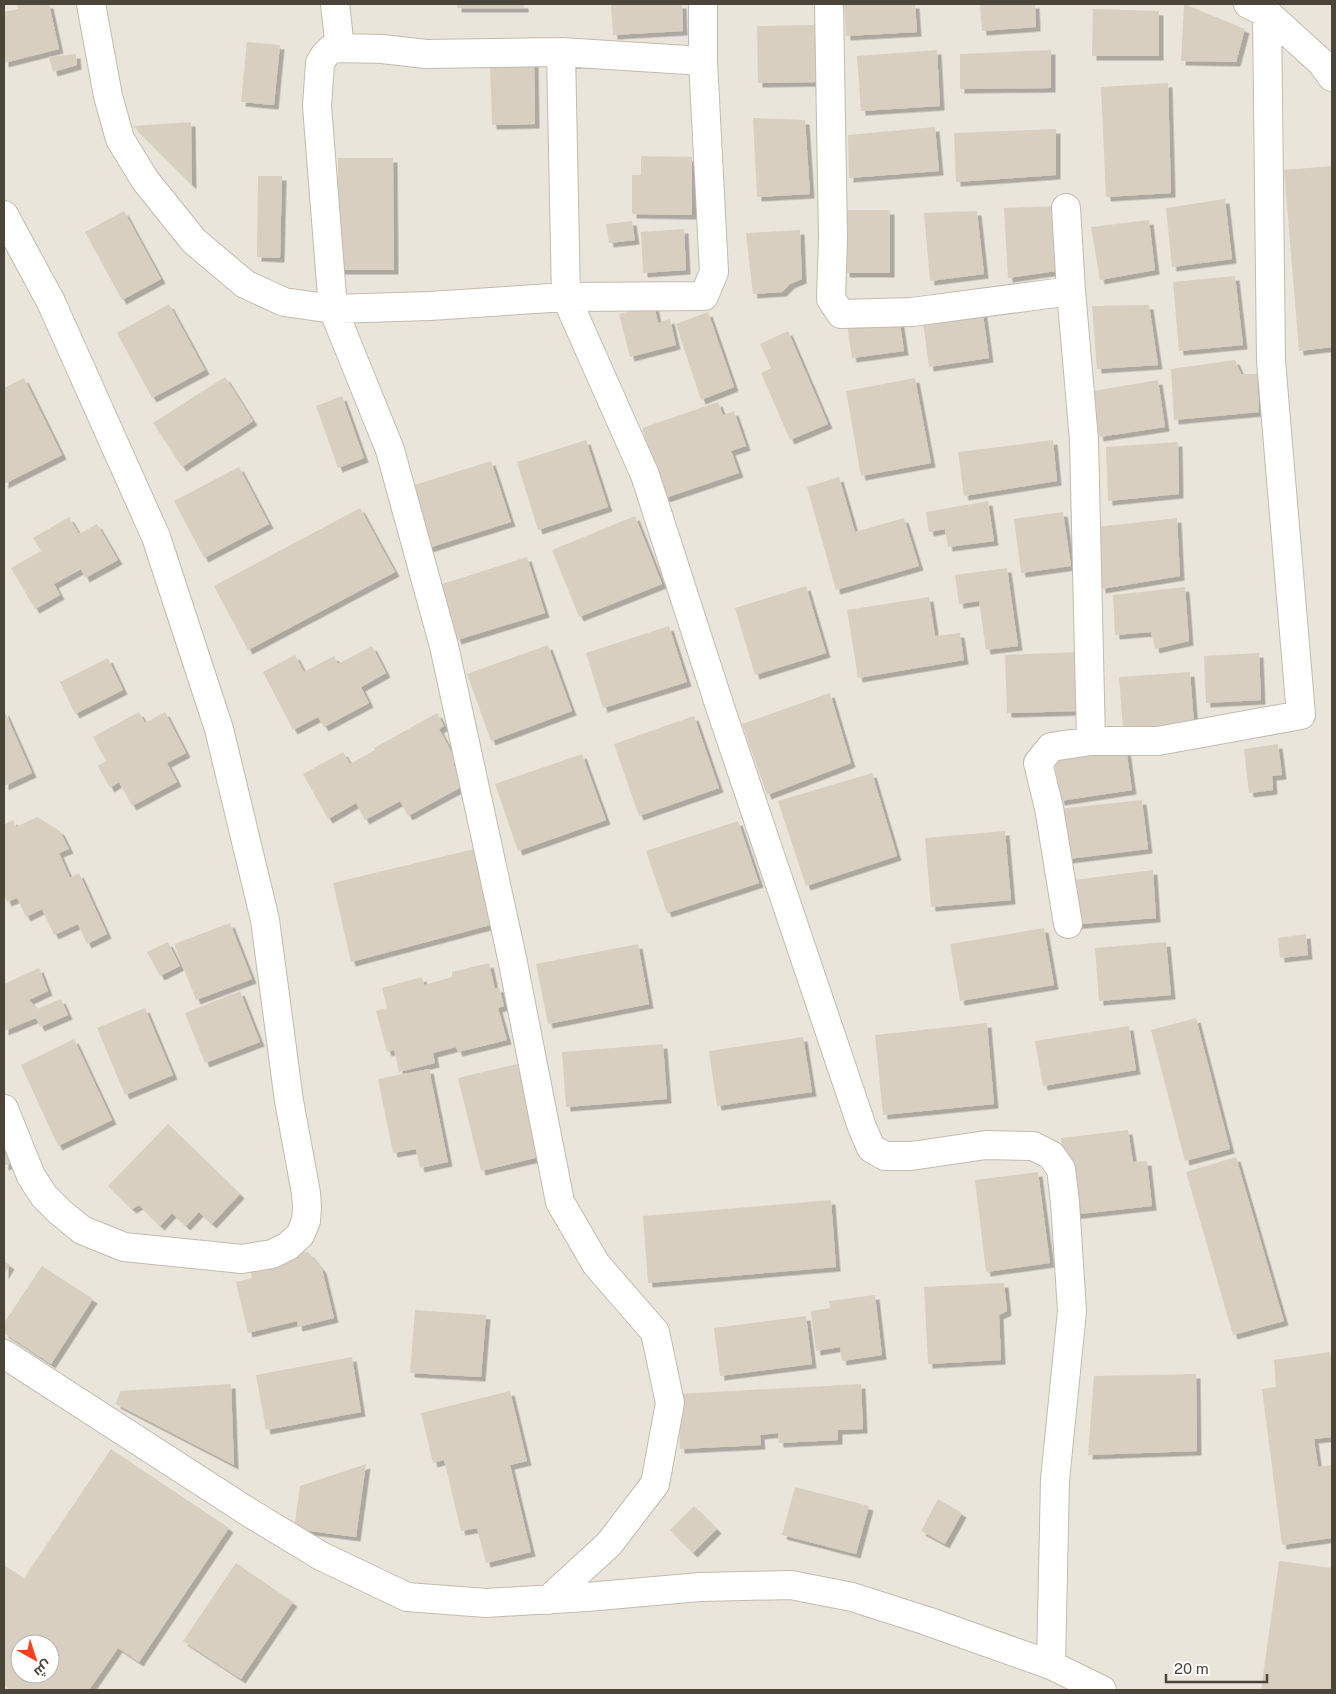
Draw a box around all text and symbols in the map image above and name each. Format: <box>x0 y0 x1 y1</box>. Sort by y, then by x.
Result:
north arrow <box>10 1634 60 1684</box>
scale bar <box>1166 1652 1267 1684</box>
text: ش <box>31 1656 55 1681</box>
text: 20 m <box>1174 1660 1209 1677</box>

